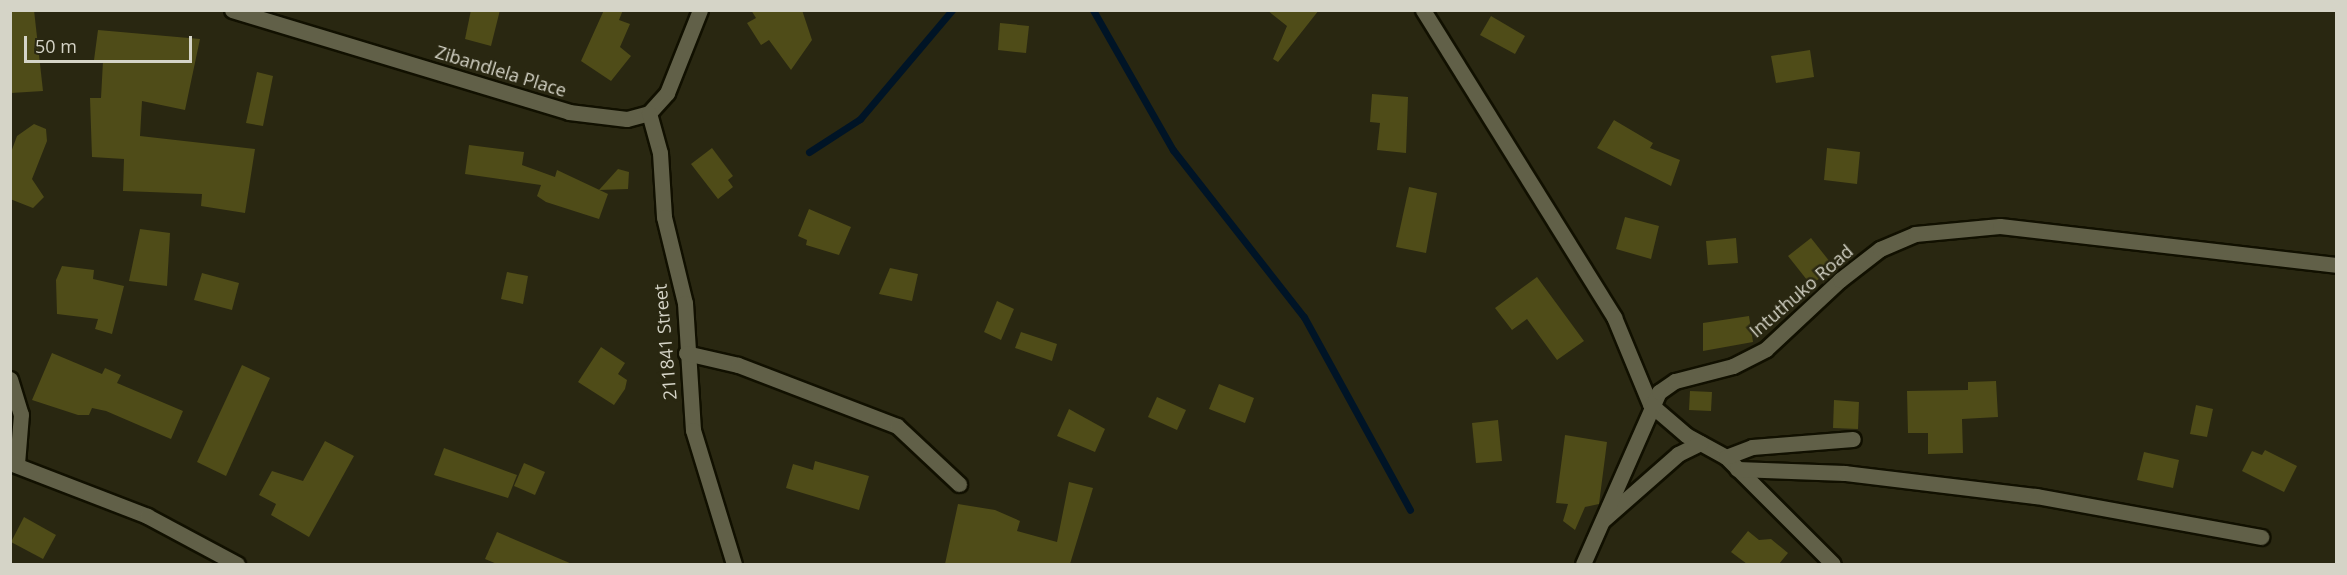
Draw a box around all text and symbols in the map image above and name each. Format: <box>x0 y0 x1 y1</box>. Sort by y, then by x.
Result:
scale bar <box>27 24 195 62</box>
text: 50 m <box>35 34 77 58</box>
street label: Zibandlela Place <box>433 41 569 101</box>
street label: Intuthuko Road <box>1745 240 1857 342</box>
street label: 211841 Street <box>649 283 681 401</box>

